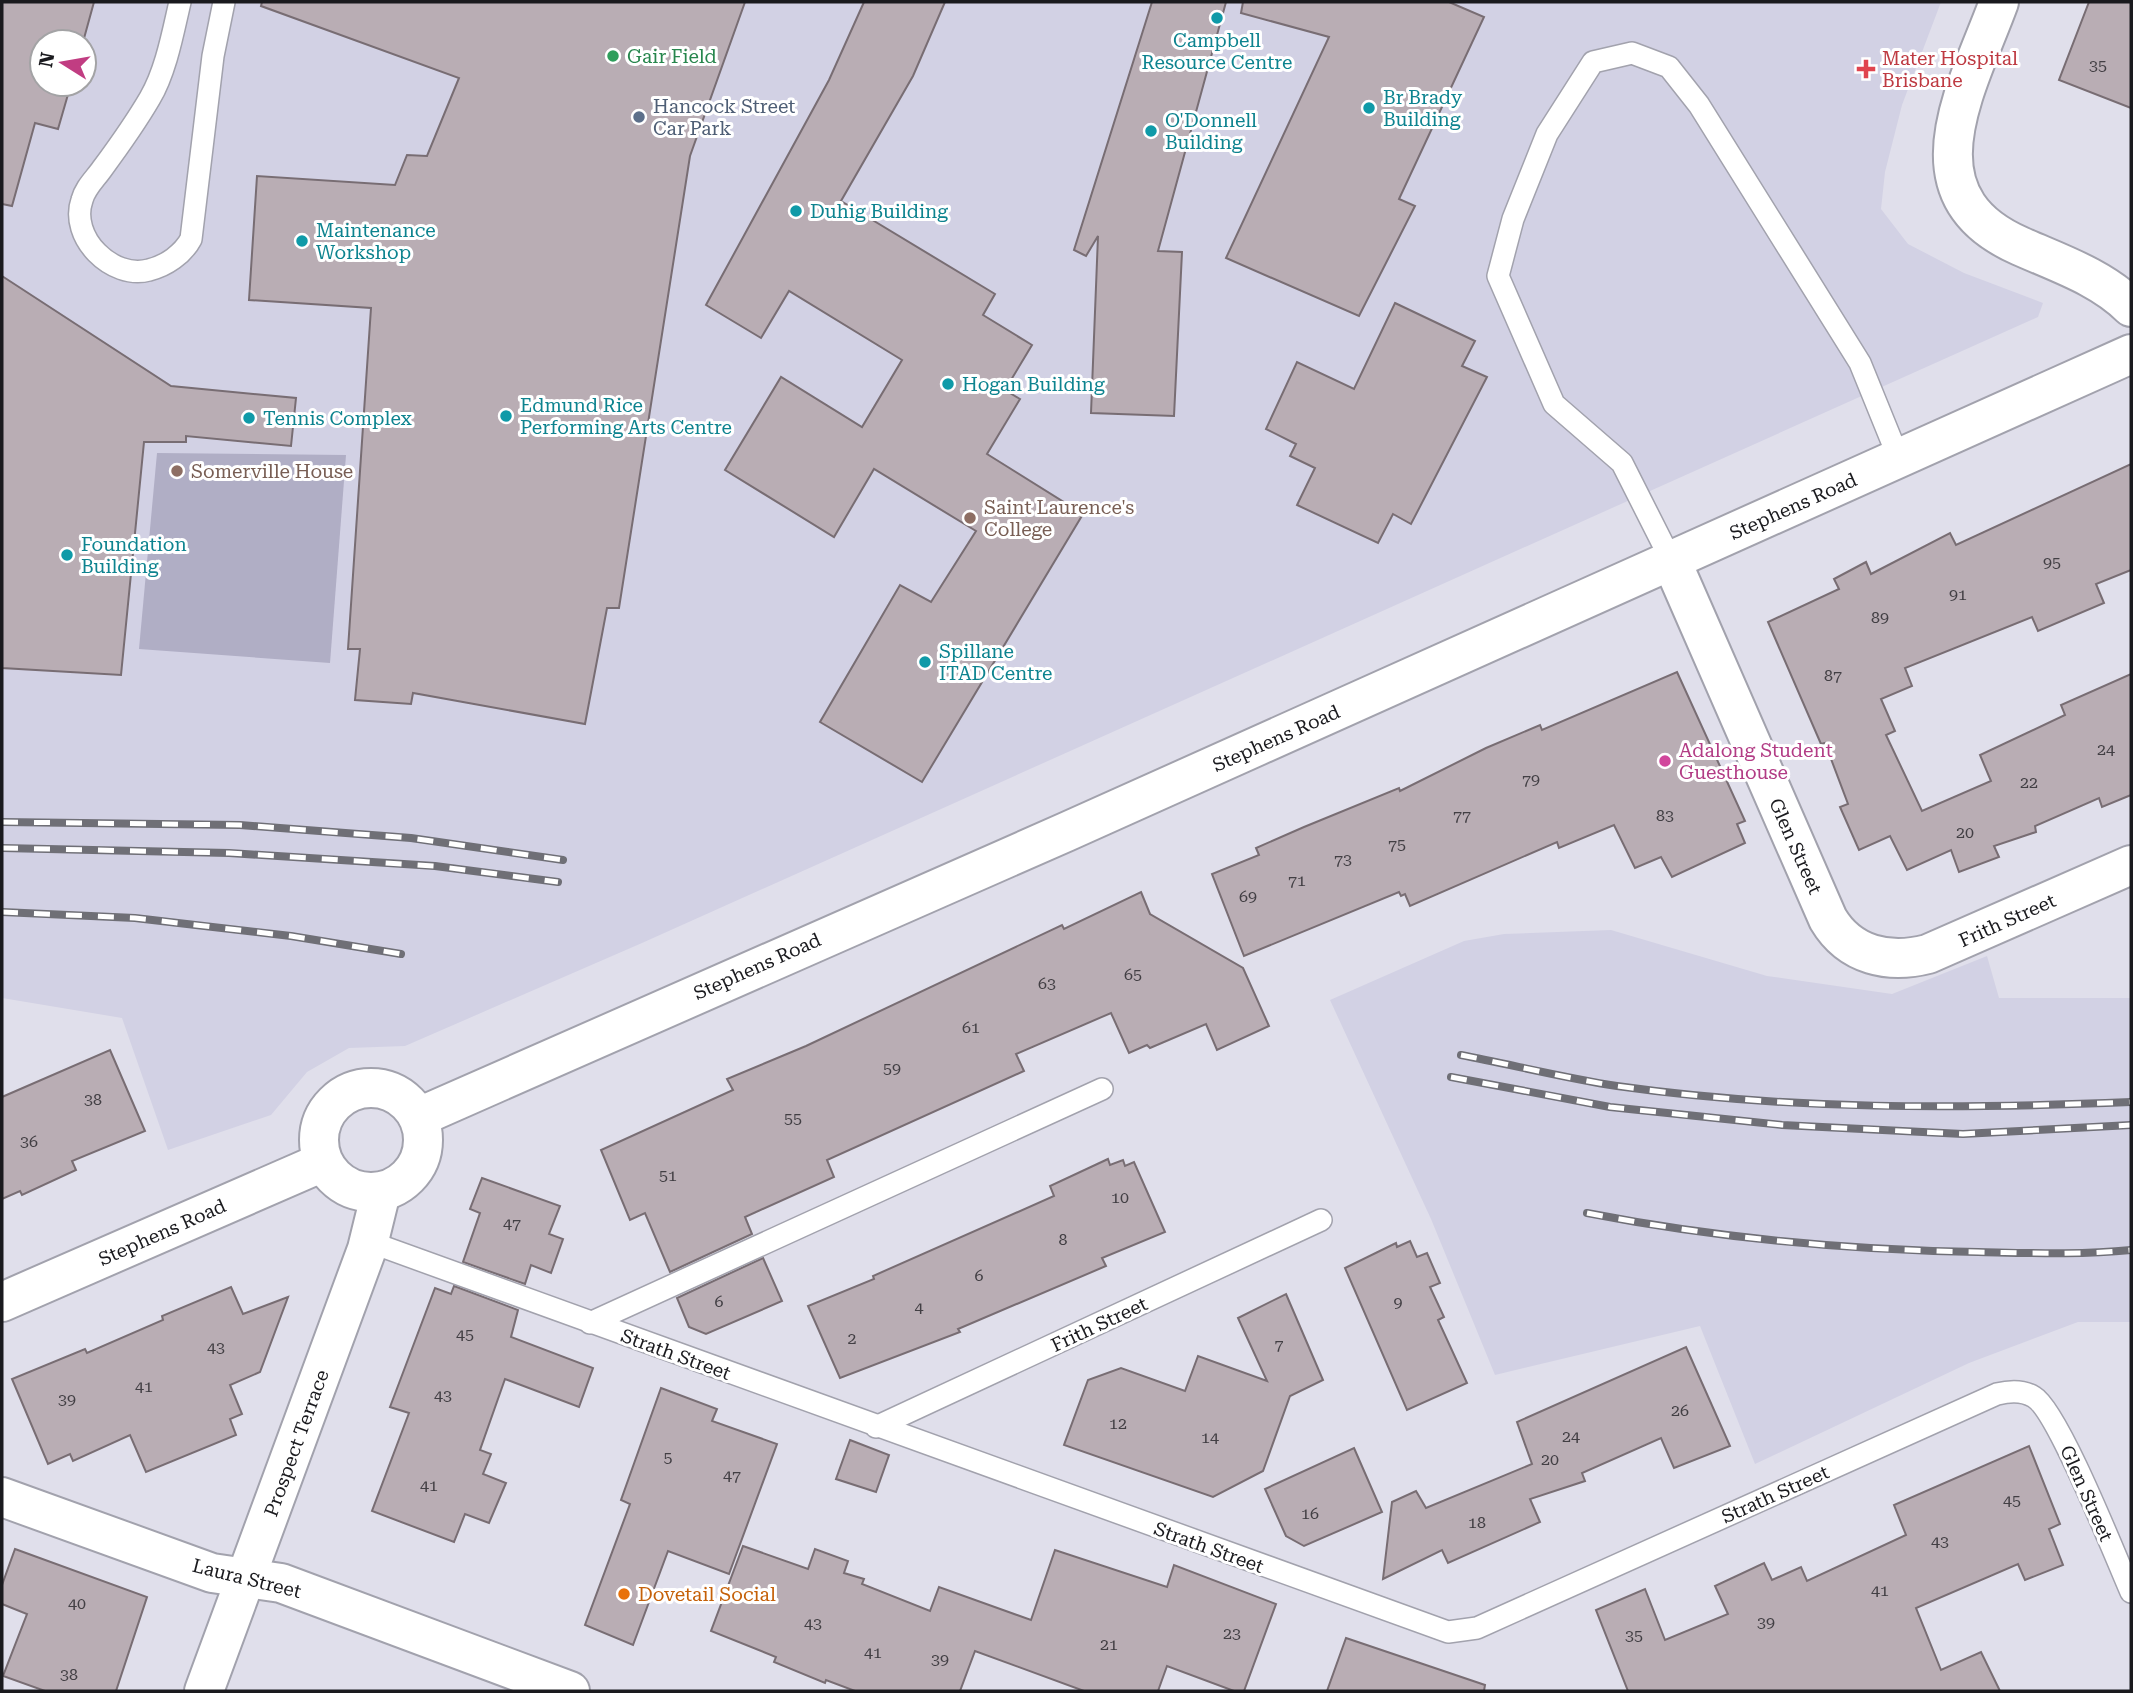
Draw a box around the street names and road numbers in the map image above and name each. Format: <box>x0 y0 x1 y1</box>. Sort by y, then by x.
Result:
street label: Stephens Road <box>1726 468 1860 545</box>
street label: Stephens Road <box>1209 700 1343 777</box>
street label: Glen Street <box>1764 795 1827 898</box>
street label: Frith Street <box>1955 889 2059 952</box>
street label: Stephens Road <box>690 928 824 1005</box>
street label: Stephens Road <box>95 1194 229 1271</box>
street label: Frith Street <box>1047 1292 1151 1357</box>
street label: Strath Street <box>618 1324 734 1385</box>
street label: Prospect Terrace <box>259 1367 334 1520</box>
street label: Glen Street <box>2055 1442 2118 1545</box>
street label: Strath Street <box>1718 1461 1833 1528</box>
street label: Strath Street <box>1151 1517 1267 1578</box>
street label: Laura Street <box>190 1554 304 1603</box>

